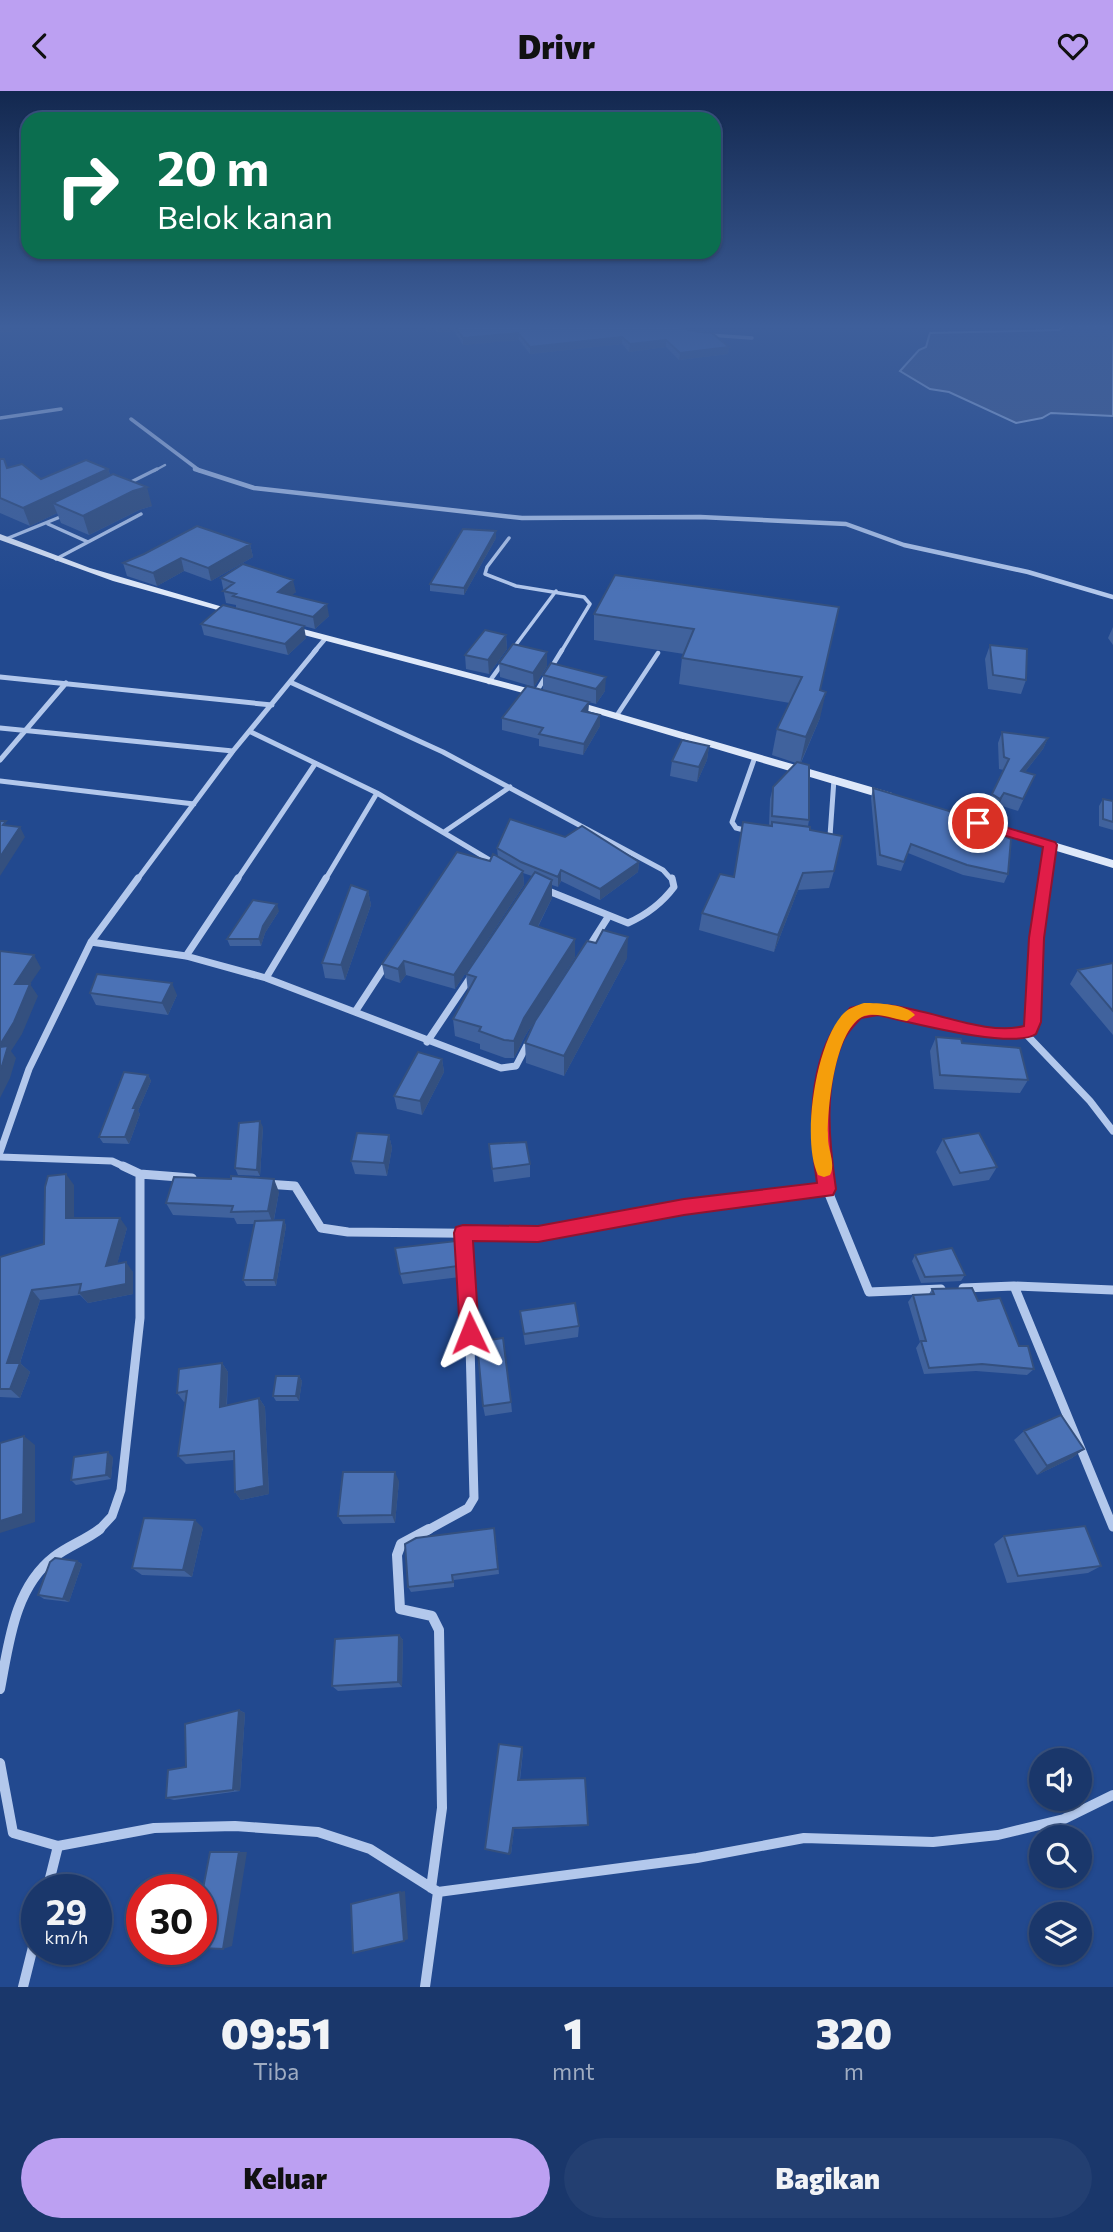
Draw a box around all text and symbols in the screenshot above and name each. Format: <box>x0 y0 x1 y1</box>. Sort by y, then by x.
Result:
text: Drivr <box>518 26 595 66</box>
icon: back <box>21 27 59 65</box>
icon: heart <box>1054 27 1092 65</box>
text: 20 m <box>157 136 269 196</box>
icon: right <box>42 140 133 231</box>
text: Belok kanan <box>157 196 333 236</box>
pin <box>948 793 1008 853</box>
icon: arrive <box>959 804 997 842</box>
position arrow <box>433 1296 507 1370</box>
map controls <box>1029 1748 1092 1965</box>
button: sound <box>1029 1748 1092 1811</box>
button: search <box>1029 1825 1092 1888</box>
speed limit sign: 30 <box>126 1874 217 1965</box>
text: 29 <box>46 1889 87 1932</box>
button: layers <box>1029 1902 1092 1965</box>
text: km/h <box>45 1926 88 1948</box>
text: 09:51 <box>221 2006 331 2058</box>
text: 1 <box>564 2006 583 2058</box>
text: 320 <box>816 2006 892 2058</box>
text: Tiba <box>253 2057 299 2085</box>
text: mnt <box>552 2057 595 2085</box>
text: m <box>844 2057 864 2085</box>
button: Keluar <box>21 2138 550 2218</box>
button: Bagikan <box>564 2138 1092 2218</box>

